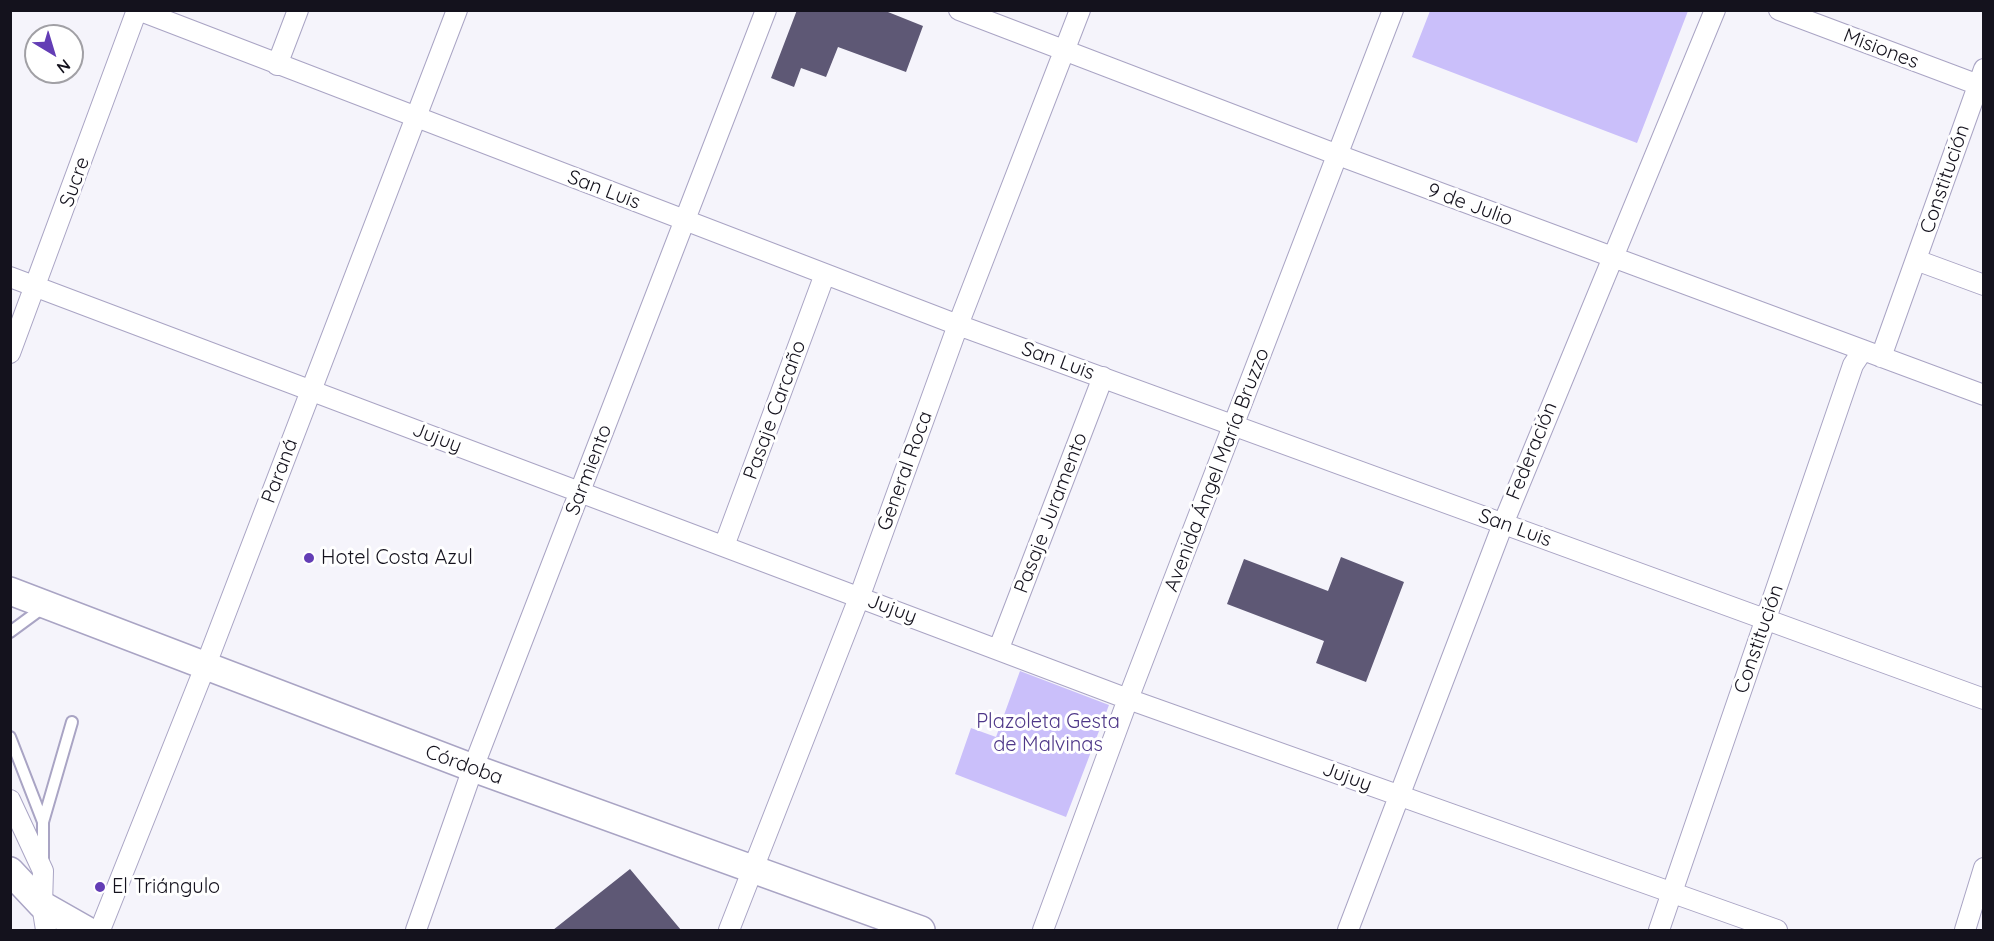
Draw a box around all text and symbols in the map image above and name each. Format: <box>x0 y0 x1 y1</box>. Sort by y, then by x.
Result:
north arrow <box>24 24 84 84</box>
street label: Misiones <box>1840 24 1922 74</box>
text: N <box>53 55 75 78</box>
street label: Constitución <box>1915 121 1975 237</box>
street label: Sucre <box>55 154 95 210</box>
street label: San Luis <box>564 165 644 215</box>
street label: 9 de Julio <box>1424 178 1516 232</box>
street label: Pasaje Carcaño <box>739 337 811 483</box>
street label: San Luis <box>1018 337 1098 385</box>
street label: Avenida Ángel María Bruzzo <box>1159 345 1275 595</box>
street label: Federación <box>1501 398 1563 504</box>
street label: General Roca <box>872 408 938 534</box>
street label: Jujuy <box>409 418 465 458</box>
street label: Sarmiento <box>561 421 617 519</box>
street label: Pasaje Juramento <box>1009 429 1093 597</box>
street label: Paraná <box>257 435 303 507</box>
street label: San Luis <box>1475 504 1555 552</box>
place label: Hotel Costa Azul <box>321 546 473 570</box>
marker: Hotel Costa Azul <box>302 551 316 565</box>
street label: Constitución <box>1729 581 1789 697</box>
street label: Jujuy <box>864 589 920 629</box>
park label: Plazoleta Gesta de Malvinas <box>976 710 1120 757</box>
street label: Córdoba <box>422 740 506 790</box>
street label: Jujuy <box>1319 757 1375 797</box>
place label: El Triángulo <box>112 875 220 899</box>
marker: El Triángulo <box>93 880 107 894</box>

